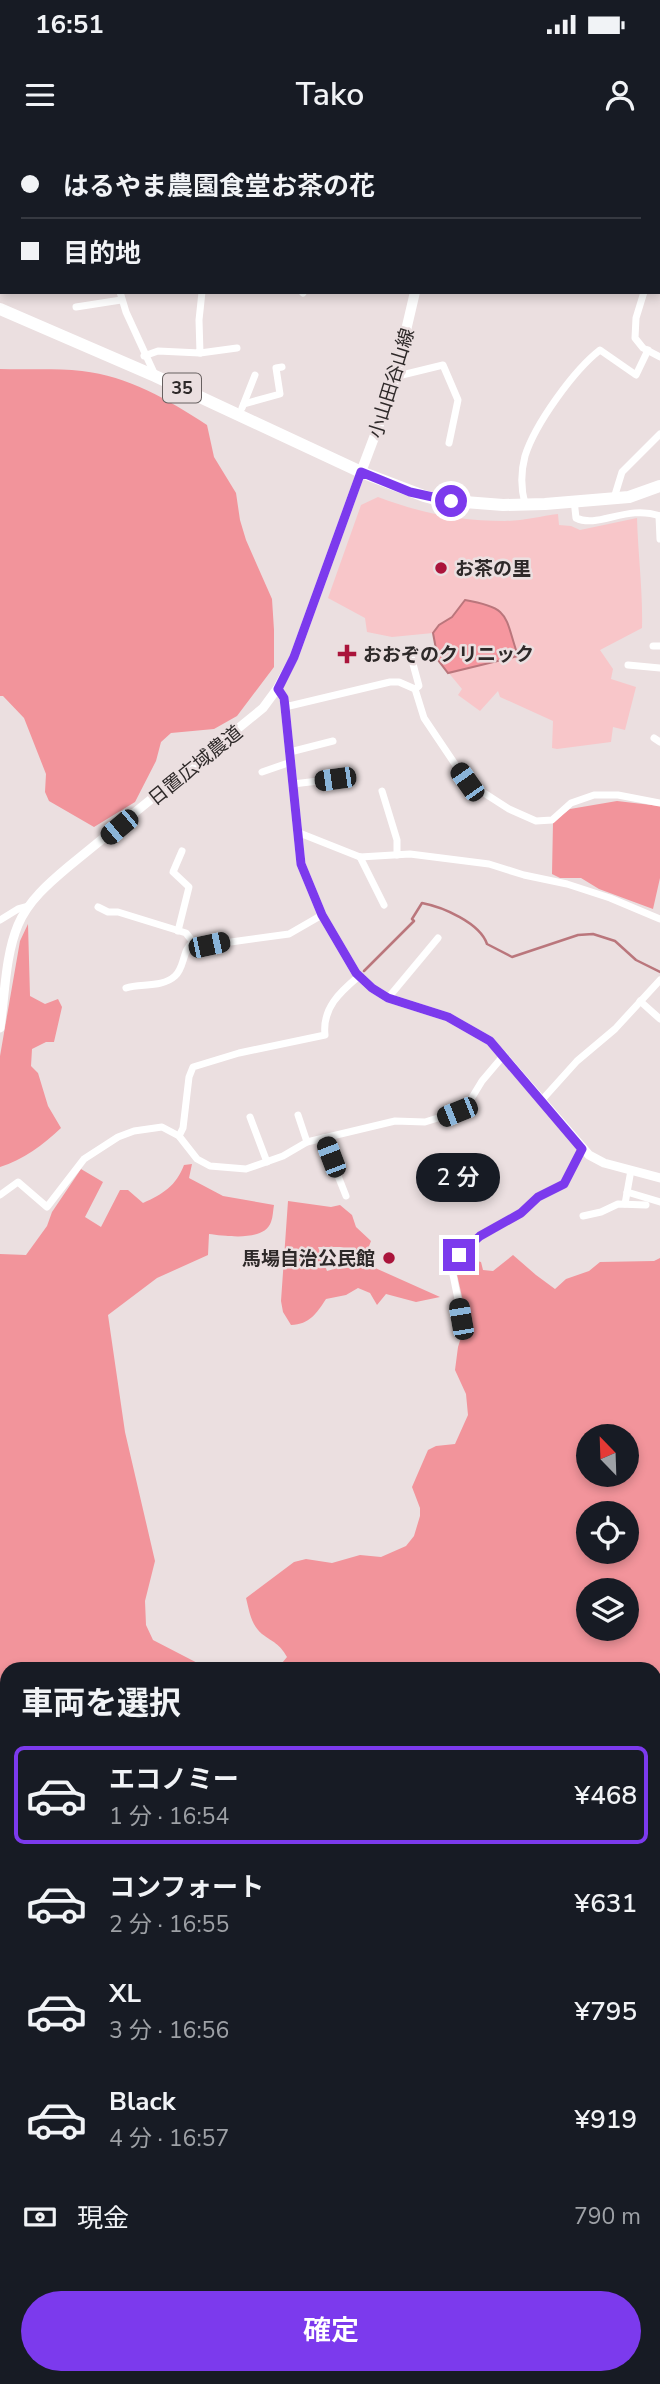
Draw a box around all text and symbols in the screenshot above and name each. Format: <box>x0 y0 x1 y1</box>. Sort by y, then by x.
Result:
text: 16:51 <box>35 7 104 42</box>
text: Tako <box>296 73 364 116</box>
icon: menu <box>21 76 59 114</box>
icon: person <box>601 76 639 114</box>
text: はるやま農園食堂お茶の花 <box>63 169 375 204</box>
text: 目的地 <box>63 236 141 271</box>
street label: 小山田谷山線 <box>363 325 421 442</box>
road number: 35 <box>163 374 201 402</box>
route start <box>435 485 467 517</box>
place label: お茶の里 <box>455 556 531 582</box>
marker: お茶の里 <box>433 560 449 576</box>
place label: おおぞのクリニック <box>363 642 534 668</box>
marker: おおぞのクリニック <box>337 644 357 664</box>
street label: 日置広域農道 <box>143 720 248 812</box>
car <box>447 759 488 805</box>
car <box>313 766 358 792</box>
car <box>97 805 142 849</box>
car <box>187 930 232 960</box>
car <box>434 1094 481 1130</box>
car <box>314 1134 349 1180</box>
callout: 2 分 <box>417 1154 501 1202</box>
text: 2 分 <box>437 1162 479 1193</box>
route end <box>443 1239 475 1271</box>
place label: 馬場自治公民館 <box>242 1246 375 1272</box>
marker: 馬場自治公民館 <box>381 1250 397 1266</box>
car <box>448 1296 475 1342</box>
north arrow <box>576 1424 639 1488</box>
map controls <box>576 1424 639 1641</box>
button: locate <box>576 1501 639 1564</box>
button: layers <box>576 1578 639 1641</box>
text: 車両を選択 <box>21 1682 181 1725</box>
text: エコノミー <box>109 1762 239 1797</box>
icon: car <box>25 1764 88 1827</box>
text: ¥468 <box>575 1778 637 1813</box>
text: 1 分 · 16:54 <box>109 1801 229 1832</box>
text: コンフォート <box>109 1870 264 1905</box>
icon: car <box>25 1872 88 1935</box>
text: ¥631 <box>575 1886 637 1921</box>
text: 2 分 · 16:55 <box>109 1909 229 1940</box>
text: XL <box>109 1976 141 2011</box>
icon: car <box>25 1980 88 2043</box>
text: ¥795 <box>575 1994 637 2029</box>
text: 3 分 · 16:56 <box>109 2015 229 2046</box>
text: Black <box>109 2084 176 2119</box>
icon: car <box>25 2088 88 2151</box>
text: ¥919 <box>575 2102 637 2137</box>
text: 4 分 · 16:57 <box>109 2123 229 2154</box>
icon: cash <box>21 2198 59 2236</box>
text: 現金 <box>77 2201 129 2236</box>
text: 790 m <box>574 2201 641 2232</box>
button: 確定 <box>21 2291 641 2371</box>

